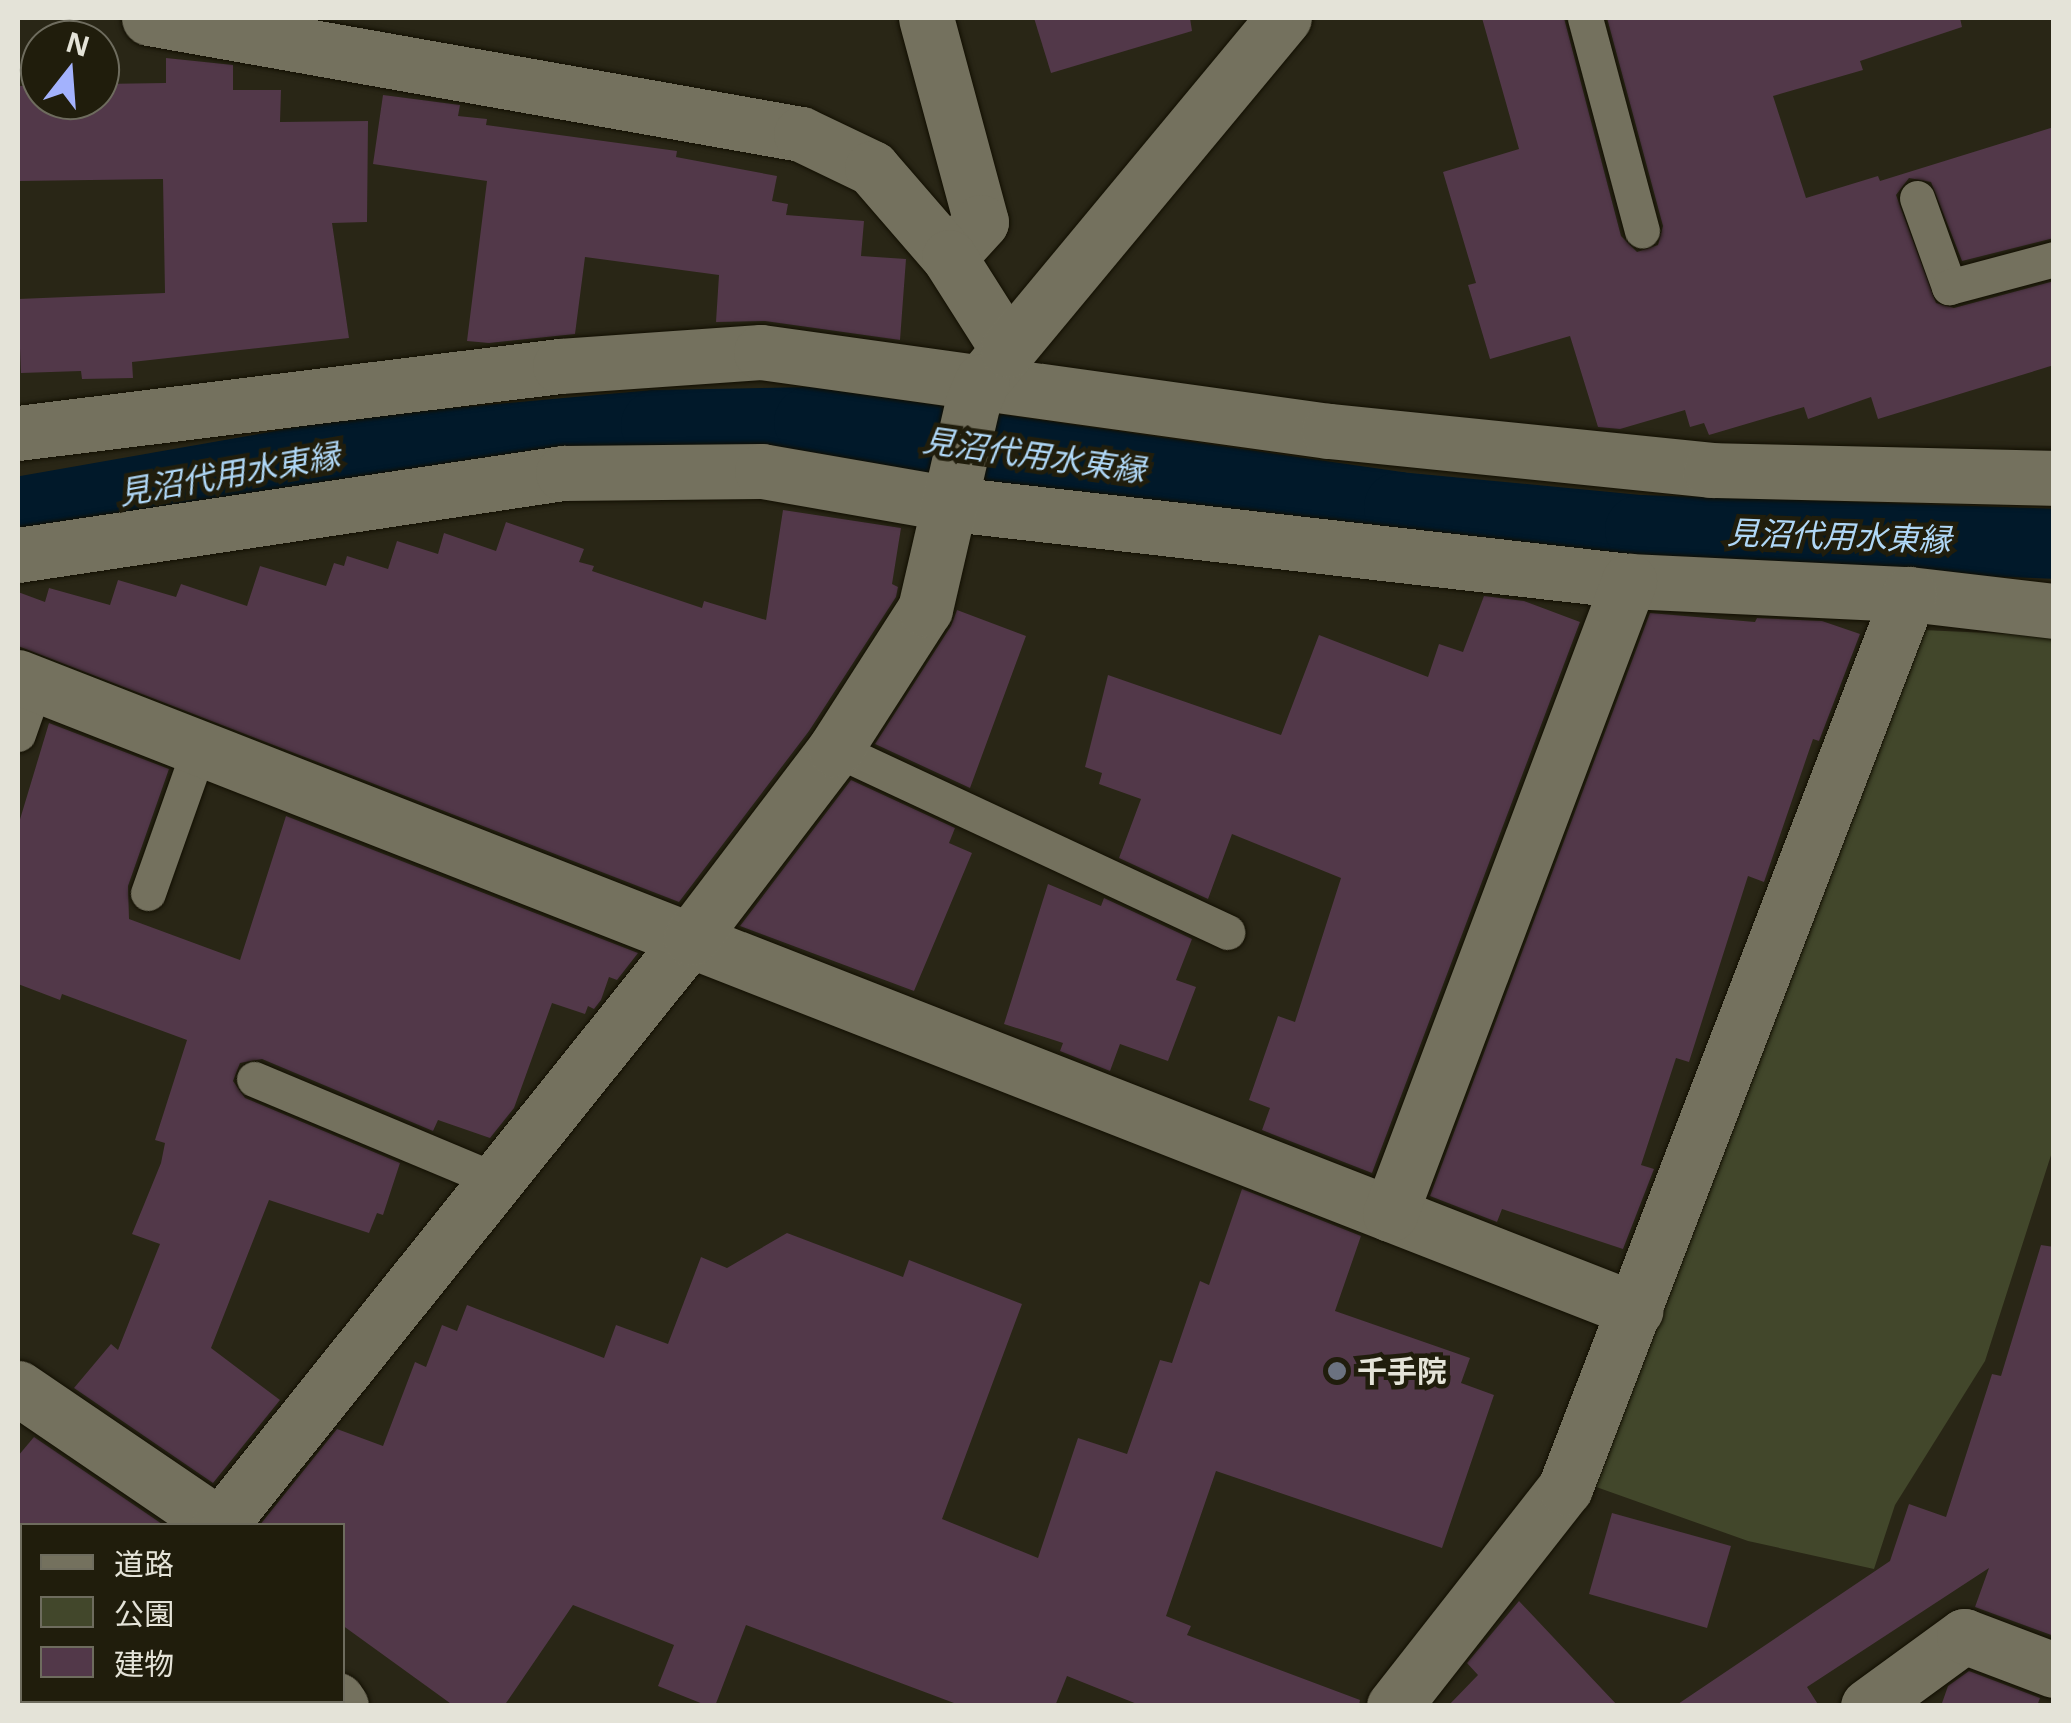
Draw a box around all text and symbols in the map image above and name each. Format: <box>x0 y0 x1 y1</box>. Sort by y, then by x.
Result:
north arrow <box>20 20 120 120</box>
text: N <box>62 22 95 65</box>
water label: 見沼代用水東縁 <box>920 420 1148 490</box>
water label: 見沼代用水東縁 <box>115 436 343 512</box>
water label: 見沼代用水東縁 <box>1726 513 1952 559</box>
place label: 千手院 <box>1357 1353 1447 1389</box>
marker: 千手院 <box>1326 1360 1348 1382</box>
legend <box>20 1523 345 1703</box>
text: 道路 <box>114 1543 174 1584</box>
text: 公園 <box>114 1593 174 1634</box>
text: 建物 <box>114 1643 174 1684</box>

